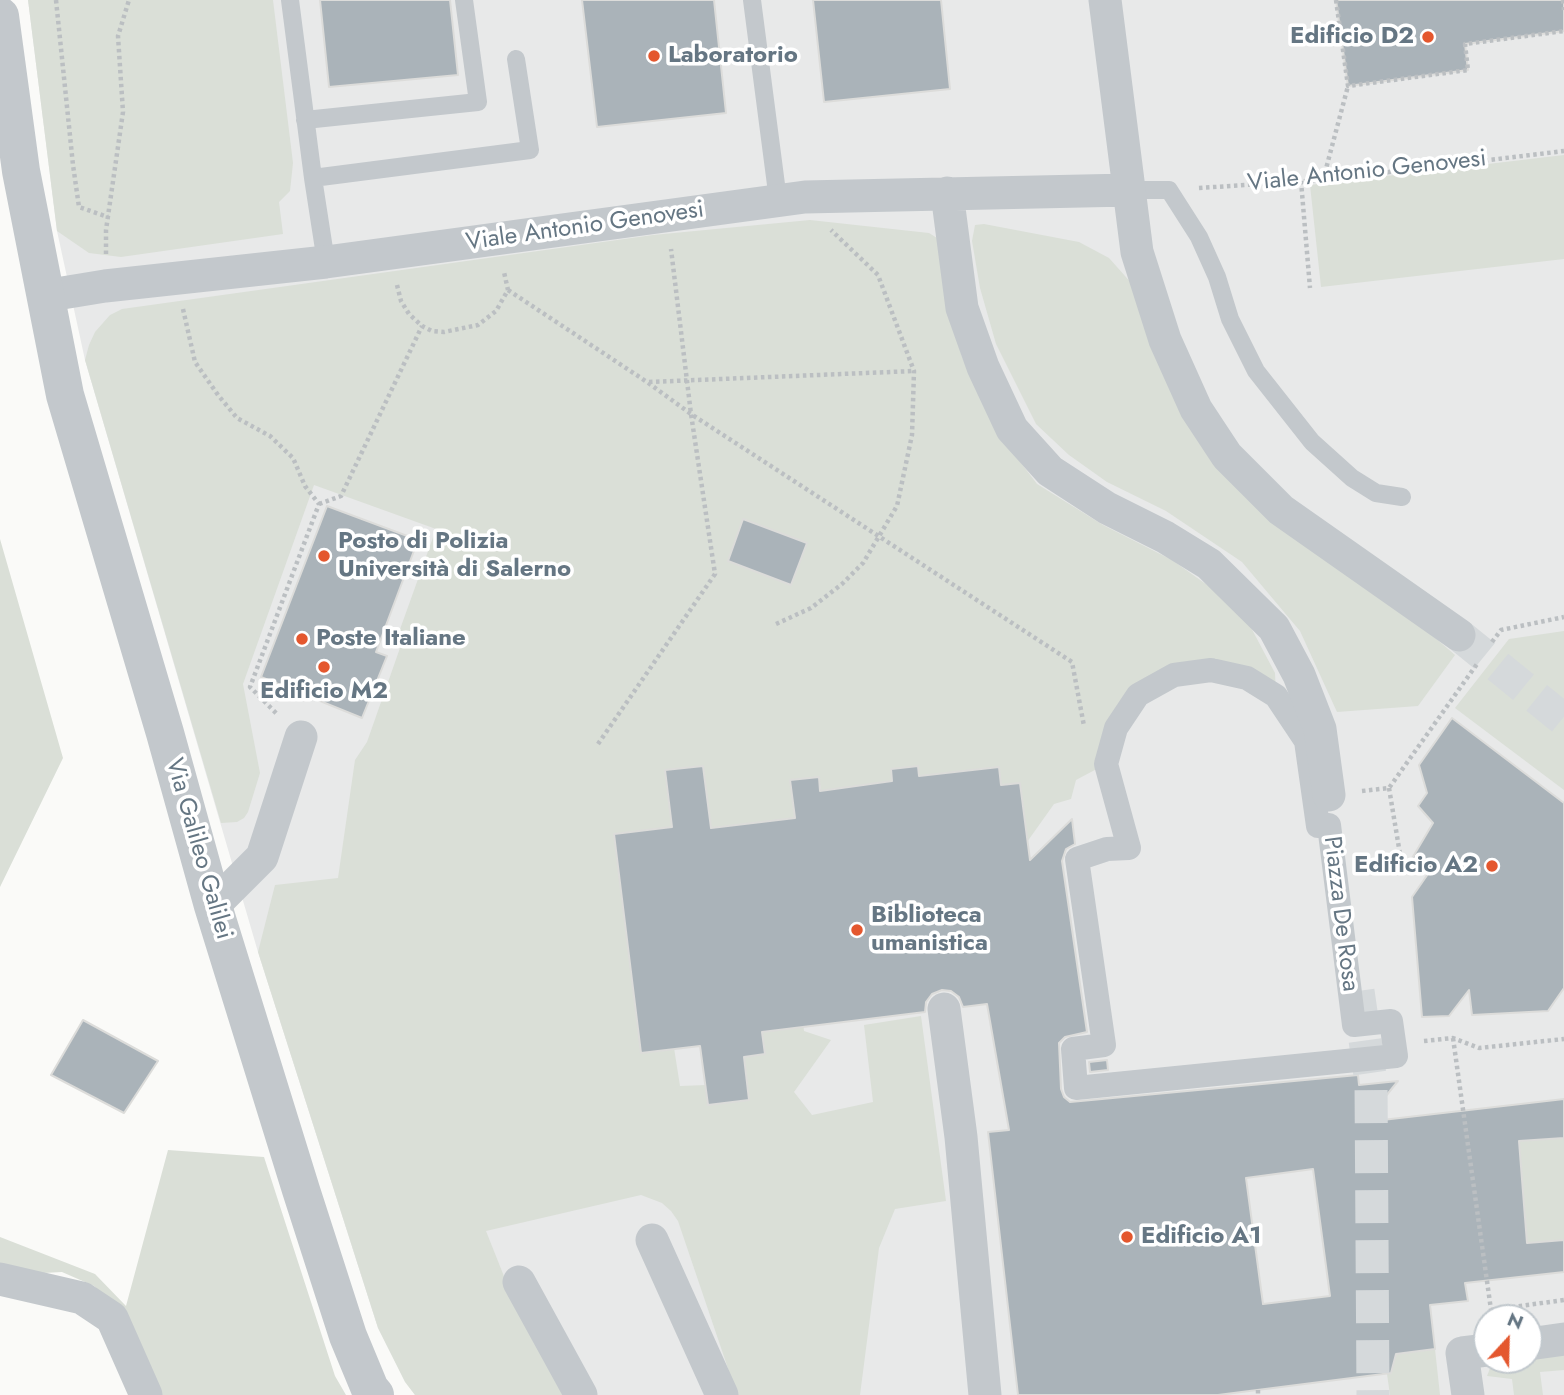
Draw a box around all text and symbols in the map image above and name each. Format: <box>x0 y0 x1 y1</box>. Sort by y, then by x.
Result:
place label: Edificio D2 <box>1290 23 1414 51</box>
marker: Edificio D2 <box>1420 29 1436 45</box>
place label: Laboratorio <box>668 42 798 70</box>
marker: Laboratorio <box>646 48 662 64</box>
street label: Viale Antonio Genovesi <box>1246 145 1488 199</box>
street label: Viale Antonio Genovesi <box>464 196 706 258</box>
place label: Posto di Polizia Università di Salerno <box>338 528 571 584</box>
marker: Posto di Polizia Università di Salerno <box>316 548 332 564</box>
place label: Poste Italiane <box>316 625 466 653</box>
marker: Poste Italiane <box>294 631 310 647</box>
marker: Edificio M2 <box>316 659 332 675</box>
place label: Edificio M2 <box>260 678 388 706</box>
street label: Via Galileo Galilei <box>158 755 238 943</box>
street label: Piazza De Rosa <box>1316 835 1364 993</box>
place label: Edificio A2 <box>1354 852 1478 880</box>
marker: Edificio A2 <box>1484 858 1500 874</box>
place label: Biblioteca umanistica <box>871 902 988 958</box>
marker: Biblioteca umanistica <box>849 922 865 938</box>
place label: Edificio A1 <box>1141 1223 1261 1251</box>
marker: Edificio A1 <box>1119 1229 1135 1245</box>
north arrow <box>1473 1304 1543 1374</box>
text: N <box>1503 1306 1527 1336</box>

